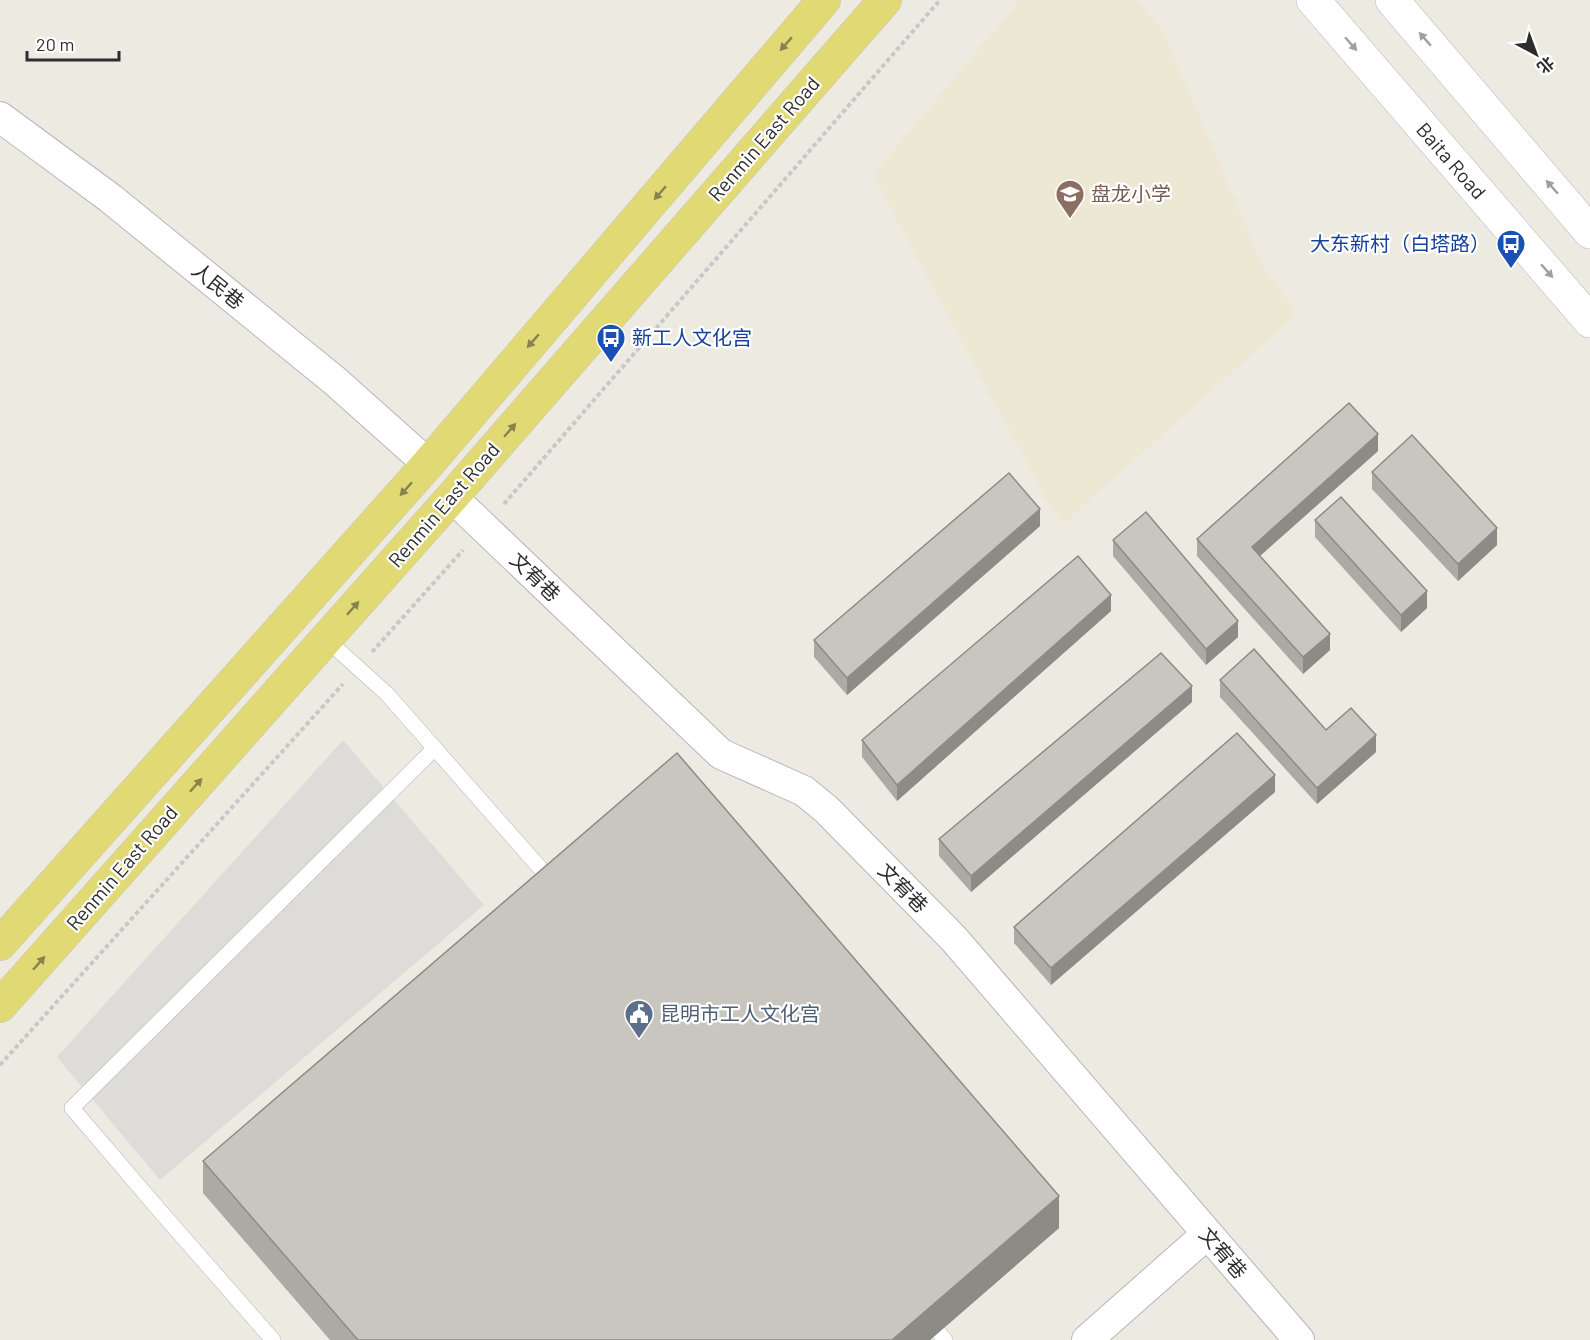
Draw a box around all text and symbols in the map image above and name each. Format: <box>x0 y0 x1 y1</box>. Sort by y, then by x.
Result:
scale bar <box>27 24 118 62</box>
north arrow <box>1506 24 1566 84</box>
one-way arrow <box>1419 32 1432 47</box>
text: 20 m <box>36 33 74 55</box>
one-way arrow <box>780 36 793 52</box>
one-way arrow <box>1344 36 1357 51</box>
text: 北 <box>1534 53 1558 78</box>
street label: Renmin East Road <box>703 71 824 206</box>
street label: Baita Road <box>1412 117 1491 203</box>
school or university icon: 盘龙小学 <box>1054 178 1086 220</box>
one-way arrow <box>1546 180 1559 195</box>
place label: 盘龙小学 <box>1091 181 1171 205</box>
one-way arrow <box>654 185 667 200</box>
bus stop icon: 大东新村（白塔路） <box>1495 228 1527 270</box>
place label: 大东新村（白塔路） <box>1310 231 1490 255</box>
street label: 人民巷 <box>188 257 249 313</box>
one-way arrow <box>1540 263 1553 278</box>
bus stop icon: 新工人文化宫 <box>595 322 627 364</box>
place label: 新工人文化宫 <box>632 325 752 349</box>
one-way arrow <box>527 333 540 348</box>
one-way arrow <box>503 423 516 438</box>
street label: Renmin East Road <box>383 437 504 572</box>
one-way arrow <box>400 481 413 496</box>
street label: 文宥巷 <box>506 547 566 606</box>
one-way arrow <box>346 601 359 616</box>
one-way arrow <box>189 778 202 793</box>
street label: Renmin East Road <box>61 800 182 935</box>
street label: 文宥巷 <box>874 858 933 917</box>
one-way arrow <box>32 955 46 970</box>
public building icon: 昆明市工人文化宫 <box>623 998 655 1040</box>
place label: 昆明市工人文化宫 <box>660 1001 820 1025</box>
street label: 文宥巷 <box>1195 1222 1252 1283</box>

